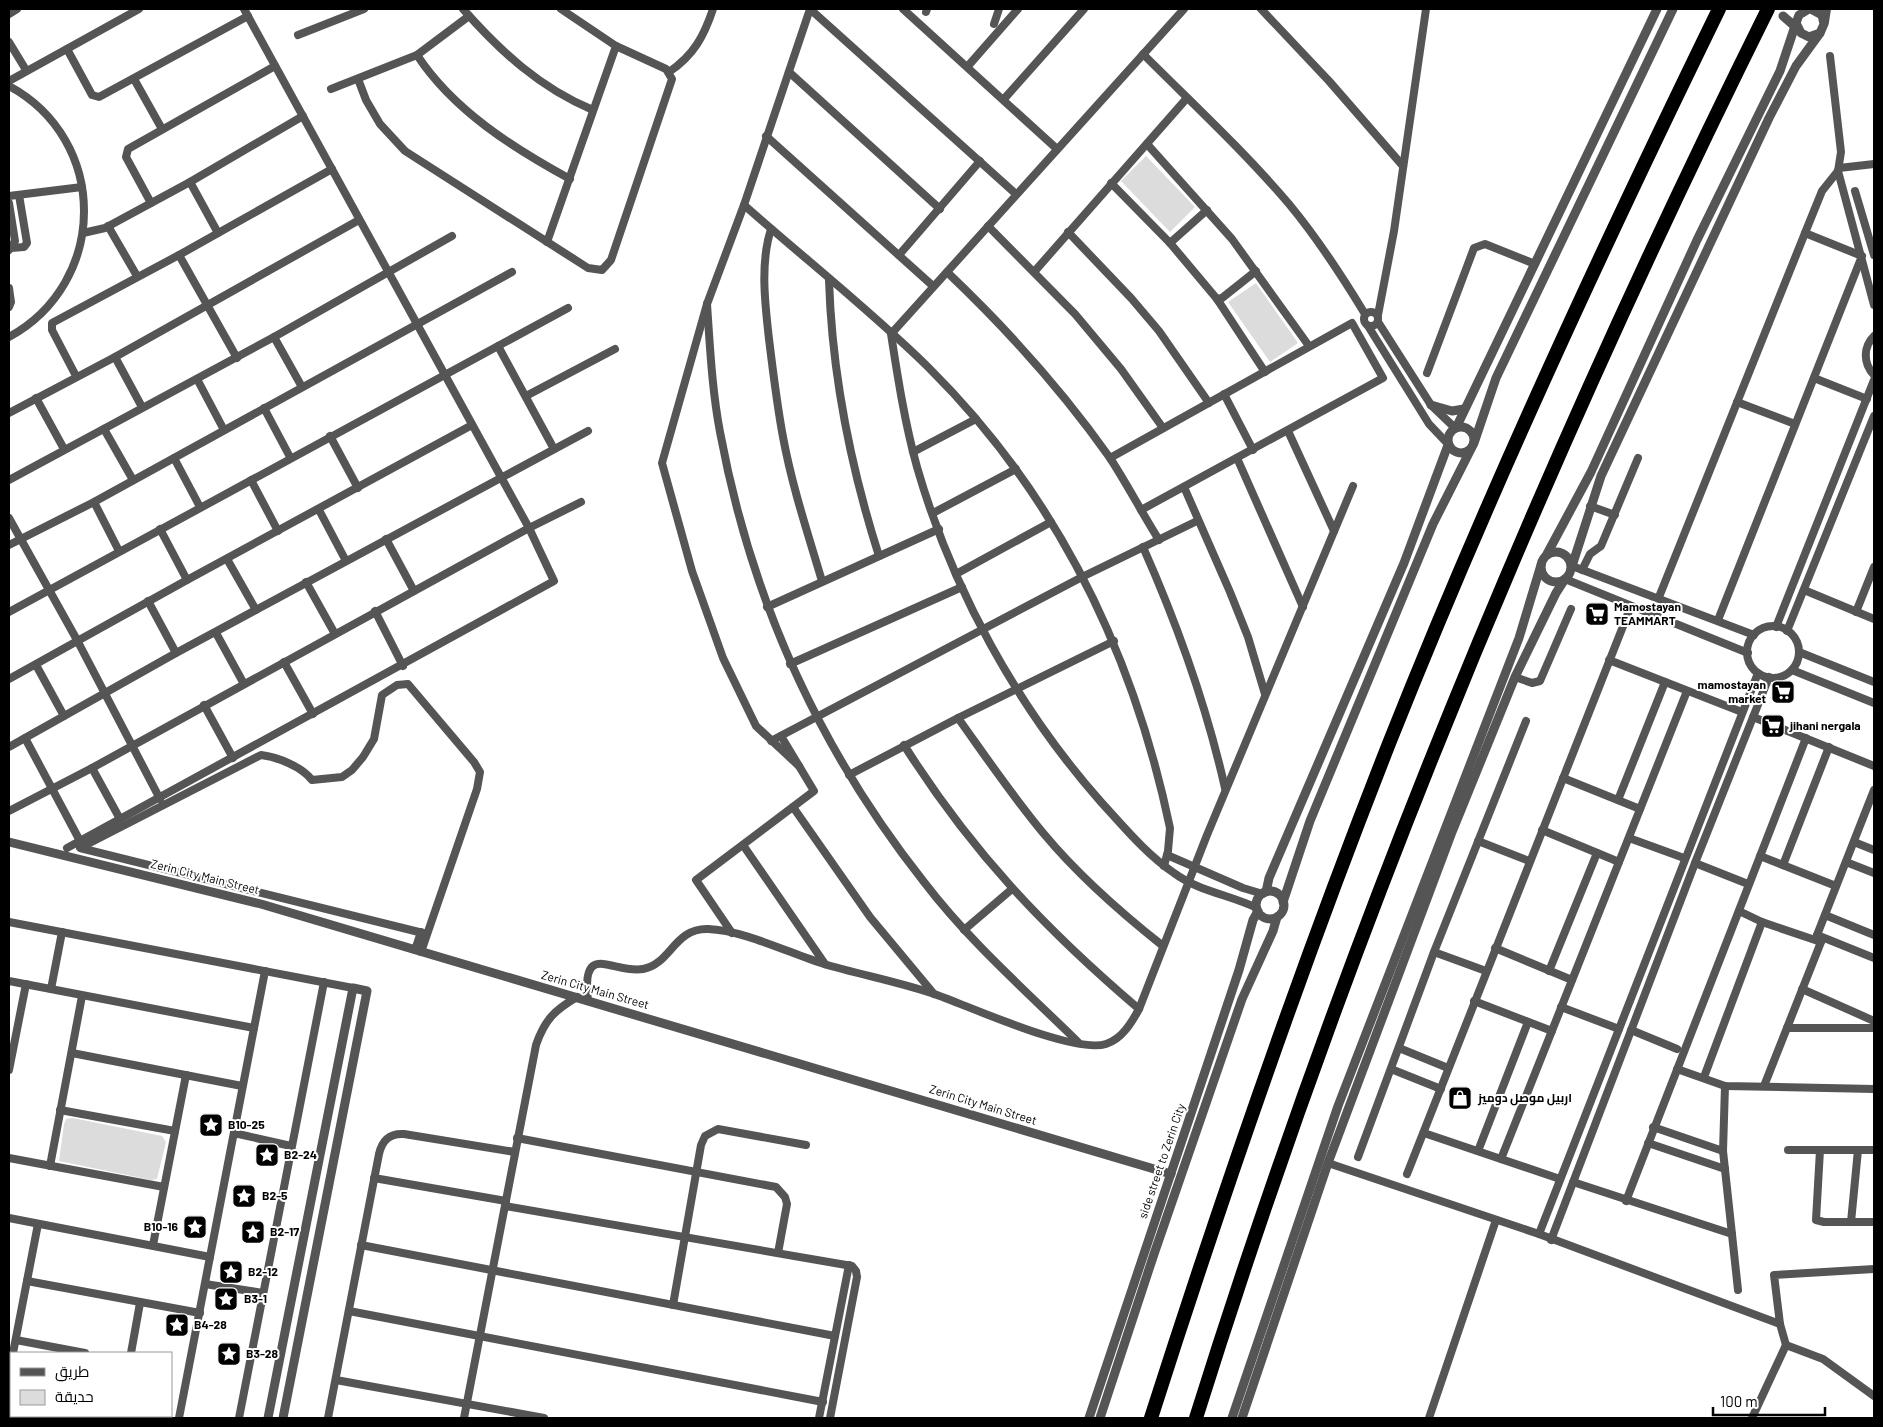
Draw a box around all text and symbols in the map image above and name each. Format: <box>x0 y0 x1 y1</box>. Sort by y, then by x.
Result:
place label: Mamostayan TEAMMART <box>1614 599 1681 627</box>
supermarket icon: Mamostayan TEAMMART <box>1584 601 1610 627</box>
place label: mamostayan market <box>1698 677 1766 705</box>
supermarket icon: mamostayan market <box>1770 679 1796 705</box>
supermarket icon: jihani nergala <box>1760 713 1786 739</box>
place label: jihani nergala <box>1789 718 1861 732</box>
street label: Zerin City Main Street <box>150 856 261 896</box>
street label: Zerin City Main Street <box>540 967 651 1011</box>
street label: Zerin City Main Street <box>928 1081 1039 1127</box>
shop icon: اربيل موصل دوميز <box>1447 1085 1473 1111</box>
place label: اربيل موصل دوميز <box>1477 1090 1572 1106</box>
street label: side street to Zerin City <box>1135 1101 1187 1220</box>
place icon: B10-25 <box>198 1112 224 1138</box>
place label: B10-25 <box>228 1117 265 1131</box>
place icon: B2-24 <box>254 1142 280 1168</box>
place label: B2-24 <box>284 1147 317 1161</box>
place icon: B2-5 <box>231 1183 257 1209</box>
place label: B2-5 <box>262 1188 288 1202</box>
place icon: B10-16 <box>182 1214 208 1240</box>
place label: B10-16 <box>144 1219 179 1233</box>
place icon: B2-17 <box>240 1219 266 1245</box>
place label: B2-17 <box>270 1224 299 1238</box>
place icon: B2-12 <box>218 1259 244 1285</box>
place label: B2-12 <box>248 1264 278 1278</box>
place icon: B3-1 <box>213 1286 239 1312</box>
place label: B3-1 <box>244 1291 267 1305</box>
place icon: B4-28 <box>164 1312 190 1338</box>
place label: B4-28 <box>194 1317 227 1331</box>
place icon: B3-28 <box>216 1341 242 1367</box>
place label: B3-28 <box>246 1346 279 1360</box>
legend <box>10 1352 172 1417</box>
text: طريق <box>55 1362 89 1382</box>
scale bar <box>1713 1384 1826 1416</box>
text: حديقة <box>55 1387 94 1405</box>
text: 100 m <box>1720 1392 1758 1410</box>

